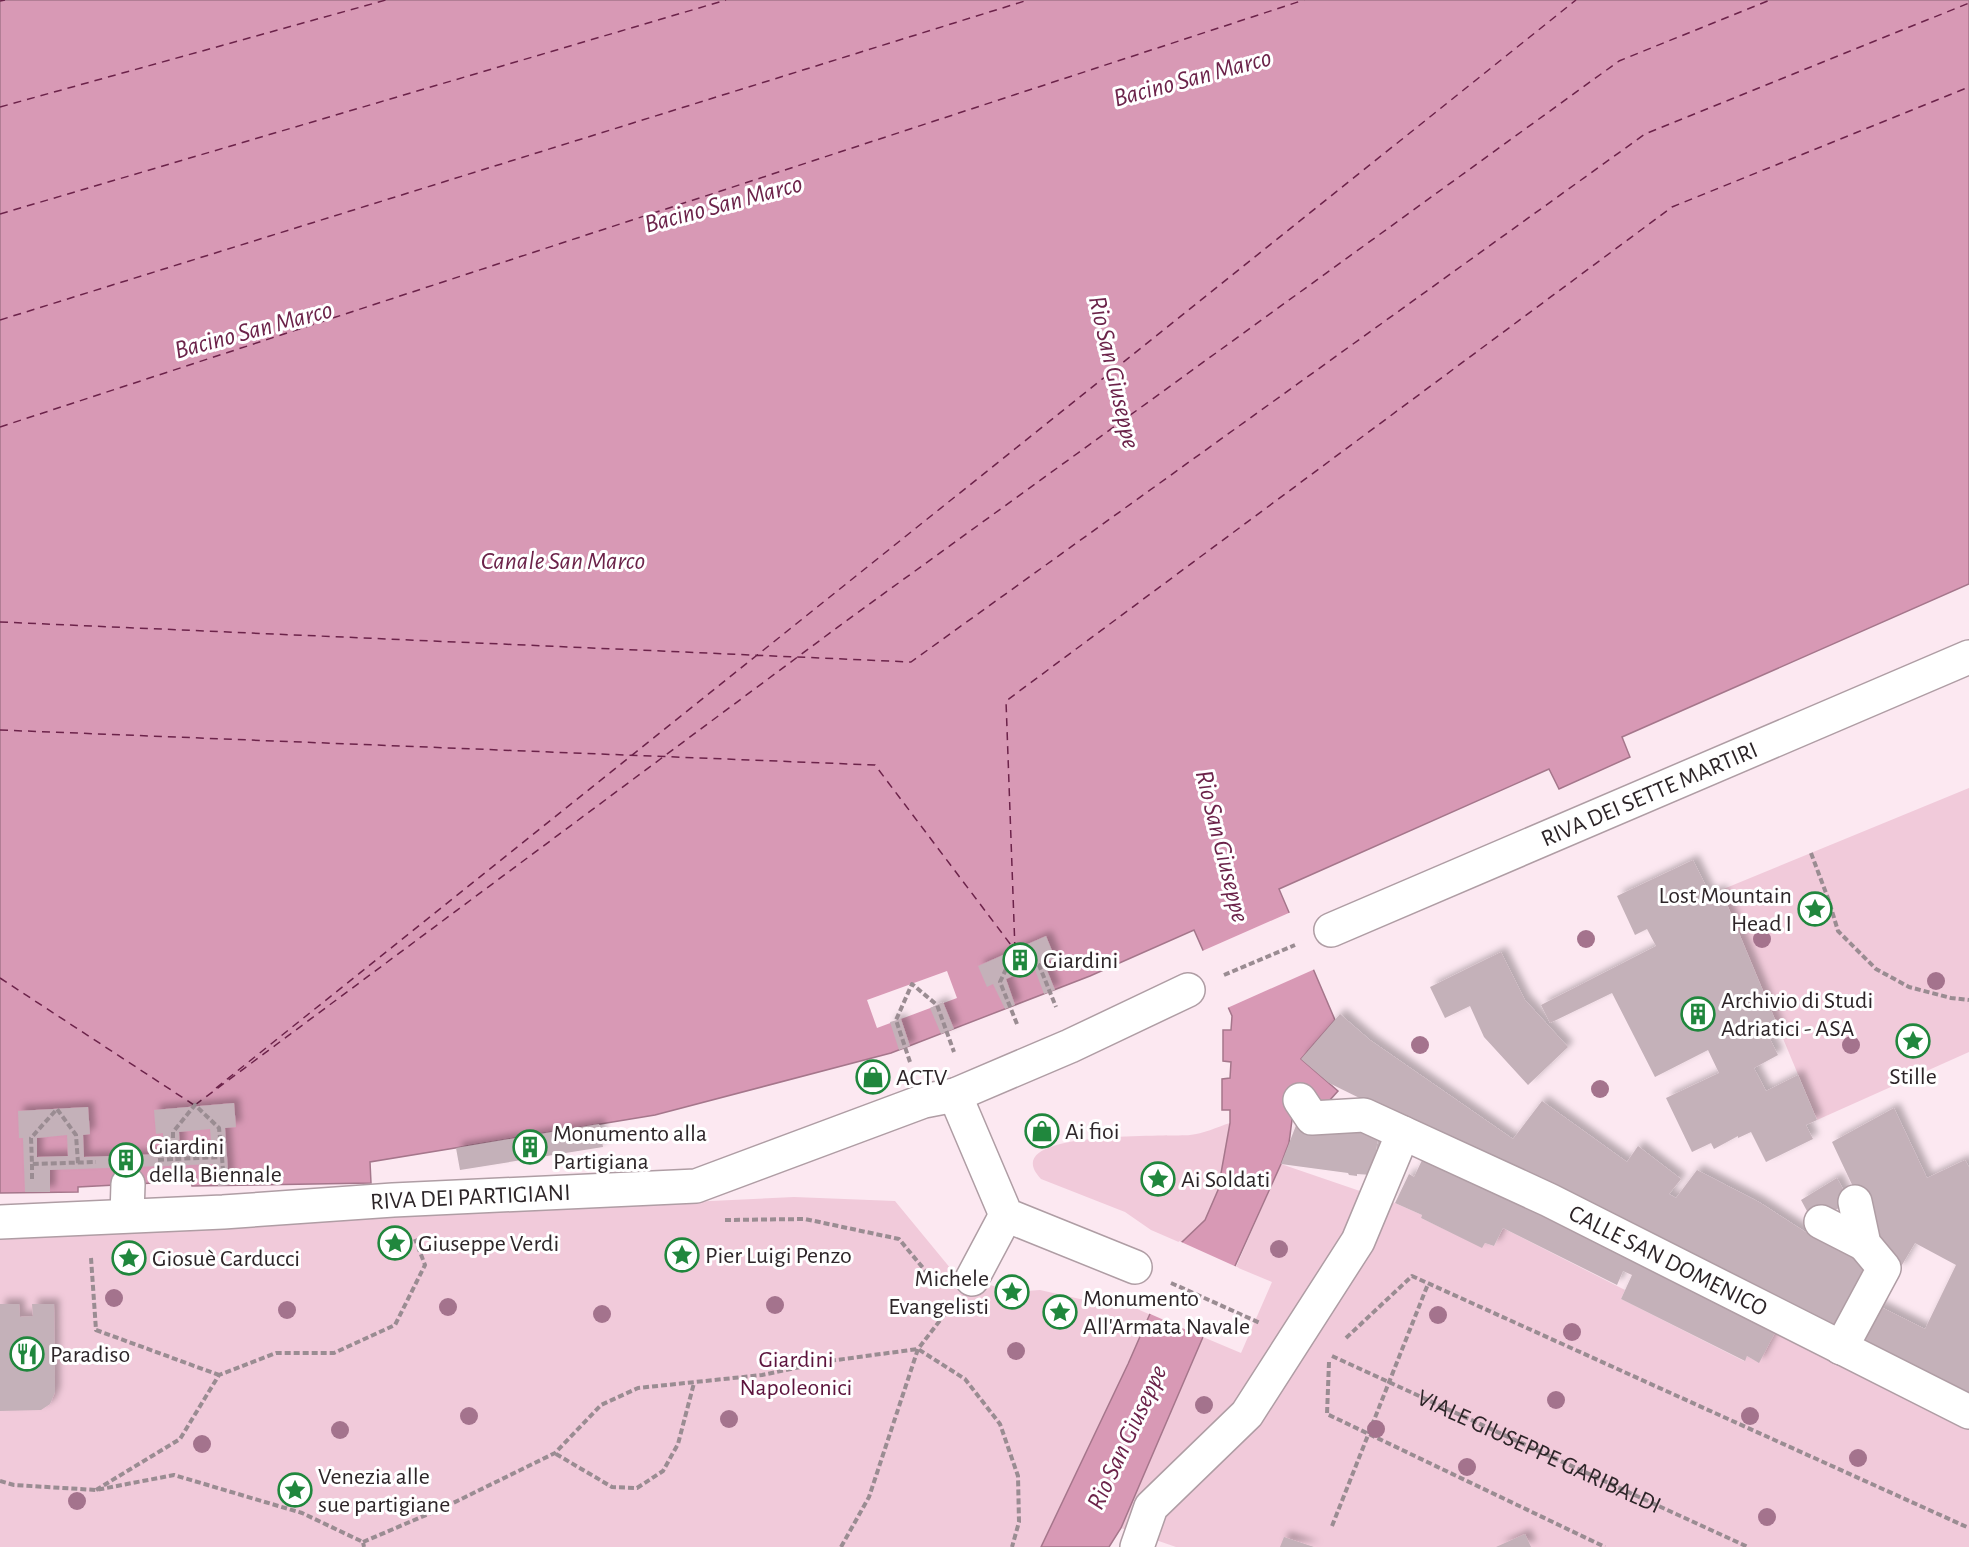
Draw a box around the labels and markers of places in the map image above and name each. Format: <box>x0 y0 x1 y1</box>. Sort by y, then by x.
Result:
place label: Lost Mountain Head I <box>1659 884 1792 936</box>
place icon: Lost Mountain Head I <box>1797 891 1833 927</box>
building icon: Giardini <box>1002 942 1038 978</box>
place label: Giardini <box>1043 949 1118 973</box>
place label: Archivio di Studi Adriatici - ASA <box>1721 989 1873 1041</box>
building icon: Archivio di Studi Adriatici - ASA <box>1680 996 1716 1032</box>
place icon: Stille <box>1895 1023 1931 1059</box>
shop icon: ACTV <box>855 1059 891 1095</box>
place label: Stille <box>1889 1065 1937 1089</box>
place label: ACTV <box>896 1066 948 1090</box>
shop icon: Ai fioi <box>1024 1113 1060 1149</box>
place label: Ai fioi <box>1065 1120 1120 1144</box>
place label: Monumento alla Partigiana <box>553 1122 707 1174</box>
building icon: Monumento alla Partigiana <box>512 1129 548 1165</box>
place label: Giardini della Biennale <box>149 1135 282 1187</box>
building icon: Giardini della Biennale <box>108 1142 144 1178</box>
place icon: Ai Soldati <box>1140 1161 1176 1197</box>
place label: Ai Soldati <box>1181 1168 1270 1192</box>
place icon: Giuseppe Verdi <box>377 1225 413 1261</box>
place label: Giuseppe Verdi <box>418 1232 559 1256</box>
place icon: Pier Luigi Penzo <box>664 1237 700 1273</box>
place icon: Giosuè Carducci <box>111 1240 147 1276</box>
place label: Pier Luigi Penzo <box>705 1244 852 1268</box>
place label: Giosuè Carducci <box>152 1247 300 1271</box>
place label: Michele Evangelisti <box>888 1267 989 1319</box>
place icon: Michele Evangelisti <box>994 1274 1030 1310</box>
place label: Monumento All'Armata Navale <box>1083 1287 1250 1339</box>
place icon: Monumento All'Armata Navale <box>1042 1294 1078 1330</box>
restaurant icon: Paradiso <box>9 1336 45 1372</box>
place label: Paradiso <box>50 1343 130 1367</box>
place label: Venezia alle sue partigiane <box>318 1465 450 1517</box>
place icon: Venezia alle sue partigiane <box>277 1472 313 1508</box>

